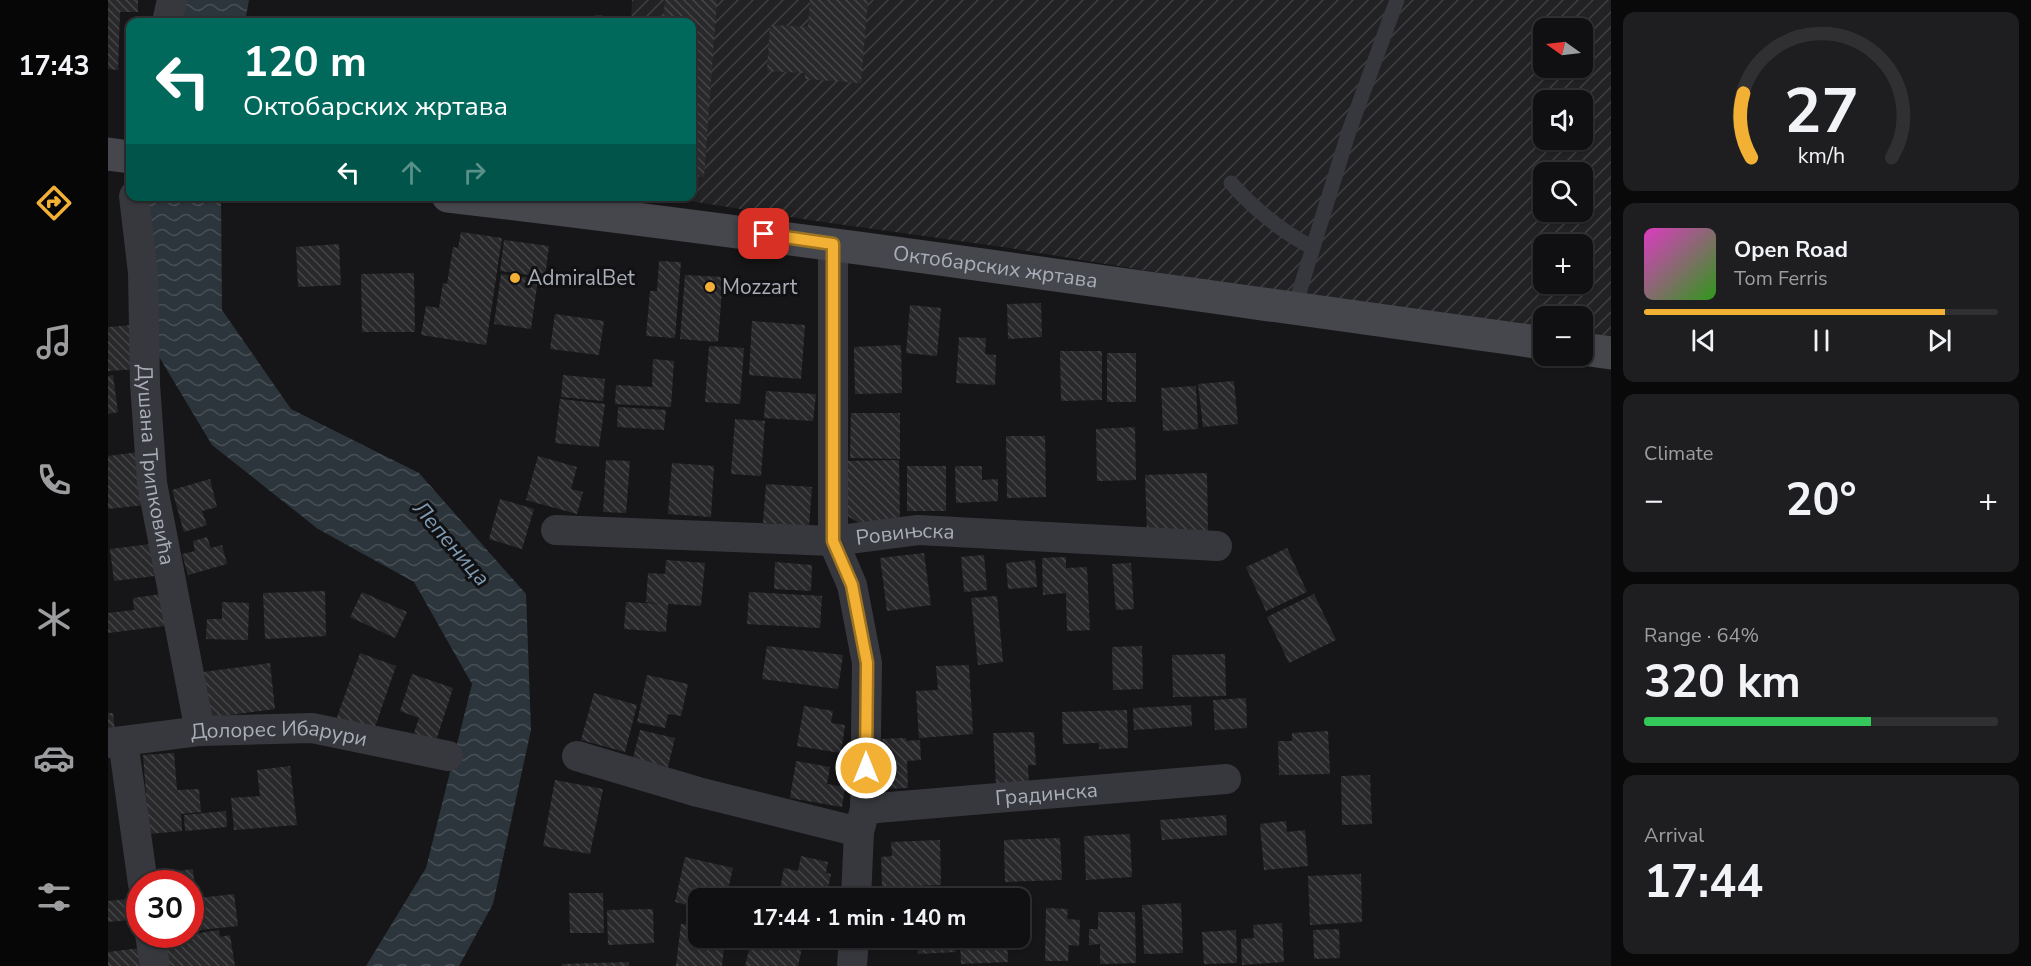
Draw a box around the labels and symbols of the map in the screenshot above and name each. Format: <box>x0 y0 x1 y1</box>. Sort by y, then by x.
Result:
north arrow <box>1533 18 1593 78</box>
pin <box>738 208 789 259</box>
street label: Октобарских жртава <box>891 239 1100 295</box>
place label: AdmiralBet <box>527 264 635 292</box>
marker: AdmiralBet <box>508 271 522 285</box>
place label: Mozzart <box>722 273 798 301</box>
marker: Mozzart <box>703 280 717 294</box>
street label: Душана Трипковића <box>131 364 182 568</box>
water label: Лепеница <box>405 494 497 593</box>
street label: Ровињска <box>854 516 955 552</box>
street label: Долорес Ибарури <box>188 714 370 753</box>
position arrow <box>834 736 898 800</box>
street label: Градинска <box>994 776 1099 812</box>
speed limit sign: 30 <box>126 870 204 948</box>

